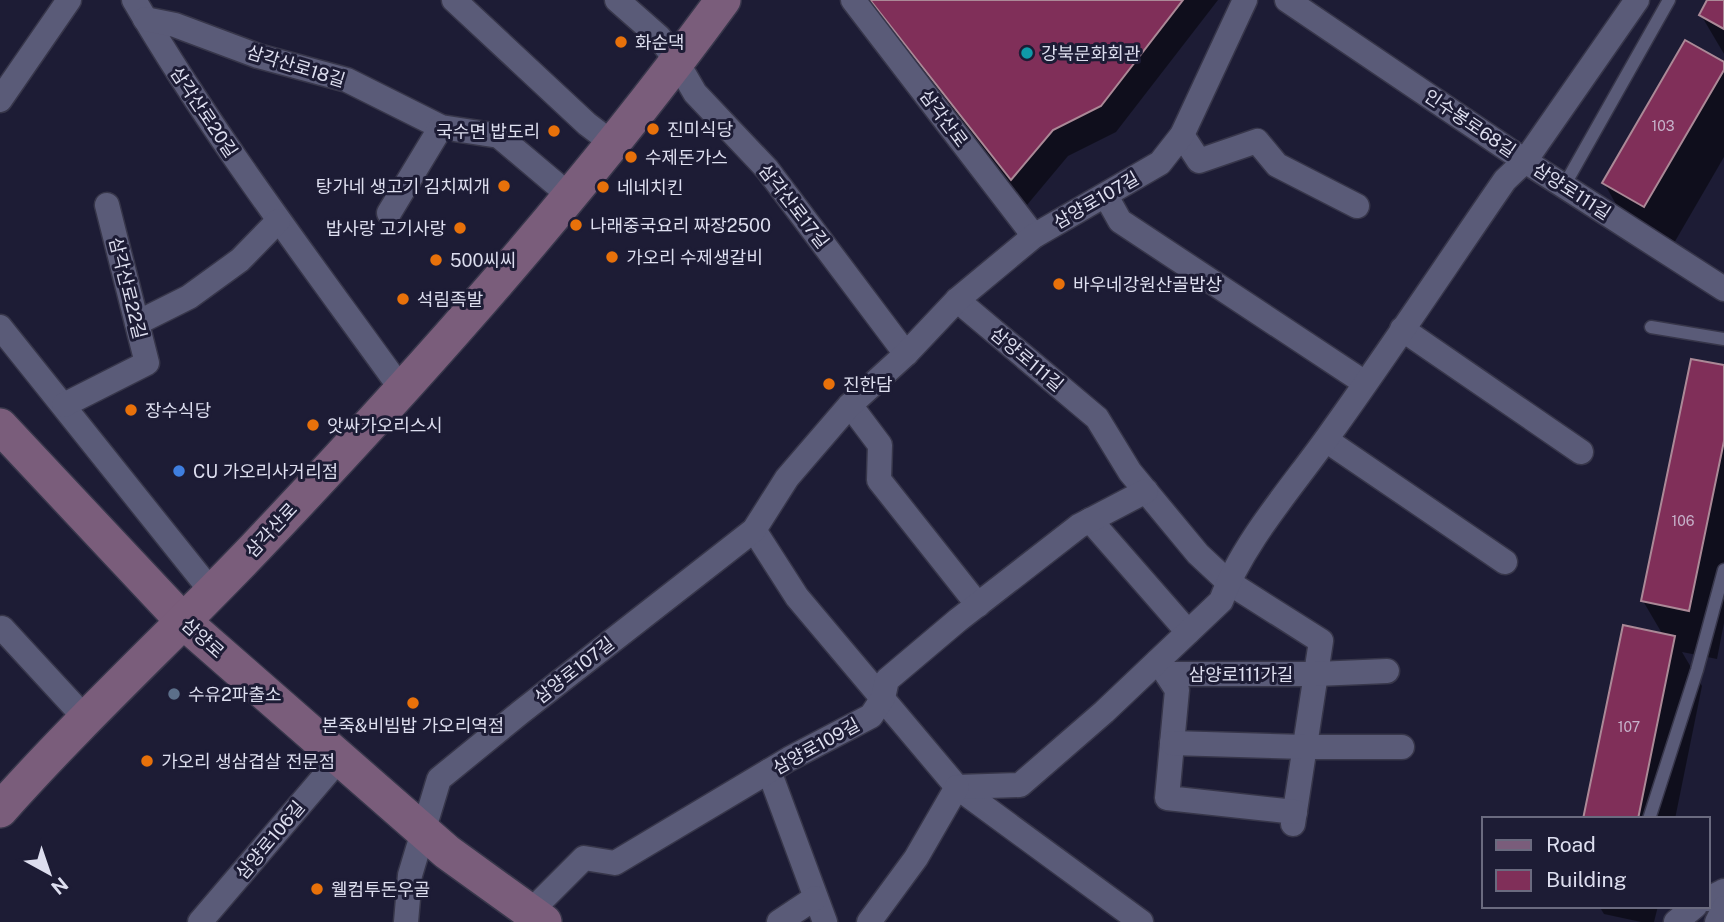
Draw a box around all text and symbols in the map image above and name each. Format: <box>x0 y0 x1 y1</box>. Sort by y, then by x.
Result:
place label: 화순댁 <box>635 32 685 53</box>
marker: 화순댁 <box>613 34 629 50</box>
street label: 삼각산로18길 <box>244 41 348 91</box>
place label: 강북문화회관 <box>1041 43 1141 64</box>
marker: 강북문화회관 <box>1019 45 1035 61</box>
street label: 삼각산로20길 <box>166 63 242 161</box>
street label: 삼각산로 <box>916 85 972 151</box>
street label: 인수봉로68길 <box>1420 85 1520 161</box>
house number: 103 <box>1652 118 1675 134</box>
place label: 진미식당 <box>667 119 733 140</box>
place label: 국수면 밥도리 <box>436 121 540 142</box>
marker: 진미식당 <box>645 121 661 137</box>
marker: 국수면 밥도리 <box>546 123 562 139</box>
place label: 수제돈가스 <box>645 147 728 168</box>
marker: 수제돈가스 <box>623 149 639 165</box>
street label: 삼양로111길 <box>1529 158 1615 224</box>
street label: 삼각산로17길 <box>755 160 833 252</box>
street label: 삼양로107길 <box>1050 167 1142 233</box>
place label: 탕가네 생고기 김치찌개 <box>316 176 490 197</box>
place label: 네네치킨 <box>617 177 683 198</box>
marker: 탕가네 생고기 김치찌개 <box>496 178 512 194</box>
marker: 네네치킨 <box>595 179 611 195</box>
place label: 나래중국요리 짜장2500 <box>590 215 771 236</box>
marker: 나래중국요리 짜장2500 <box>568 217 584 233</box>
place label: 밥사랑 고기사랑 <box>326 218 446 239</box>
marker: 밥사랑 고기사랑 <box>452 220 468 236</box>
street label: 삼각산로22길 <box>105 235 151 341</box>
place label: 가오리 수제생갈비 <box>626 247 763 268</box>
marker: 가오리 수제생갈비 <box>604 249 620 265</box>
place label: 500씨씨 <box>450 250 517 271</box>
marker: 500씨씨 <box>428 252 444 268</box>
place label: 바우네강원산골밥상 <box>1073 274 1222 295</box>
marker: 바우네강원산골밥상 <box>1051 276 1067 292</box>
place label: 석림족발 <box>417 289 483 310</box>
marker: 석림족발 <box>395 291 411 307</box>
street label: 삼양로111길 <box>986 323 1068 395</box>
place label: 진한담 <box>843 374 893 395</box>
marker: 진한담 <box>821 376 837 392</box>
place label: 장수식당 <box>145 400 211 421</box>
marker: 장수식당 <box>123 402 139 418</box>
place label: 앗싸가오리스시 <box>327 415 443 436</box>
marker: 앗싸가오리스시 <box>305 417 321 433</box>
place label: CU 가오리사거리점 <box>193 461 338 482</box>
marker: CU 가오리사거리점 <box>171 463 187 479</box>
street label: 삼각산로 <box>241 499 301 561</box>
house number: 106 <box>1672 513 1695 529</box>
street label: 삼양로 <box>178 614 228 662</box>
street label: 삼양로107길 <box>530 632 618 708</box>
street label: 삼양로111가길 <box>1189 664 1293 685</box>
place label: 수유2파출소 <box>188 684 282 705</box>
marker: 수유2파출소 <box>166 686 182 702</box>
marker: 본죽&비빔밥 가오리역점 <box>405 695 421 711</box>
street label: 삼양로109길 <box>769 714 863 778</box>
place label: 본죽&비빔밥 가오리역점 <box>322 715 504 736</box>
house number: 107 <box>1618 719 1640 735</box>
place label: 가오리 생삼겹살 전문점 <box>161 751 335 772</box>
marker: 가오리 생삼겹살 전문점 <box>139 753 155 769</box>
street label: 삼양로106길 <box>231 797 309 883</box>
legend <box>1482 817 1710 908</box>
text: Road <box>1546 832 1596 857</box>
north arrow <box>14 838 84 908</box>
text: Building <box>1546 867 1627 892</box>
text: N <box>47 873 73 899</box>
place label: 웰컴투돈우골 <box>331 879 430 900</box>
marker: 웰컴투돈우골 <box>309 881 325 897</box>

